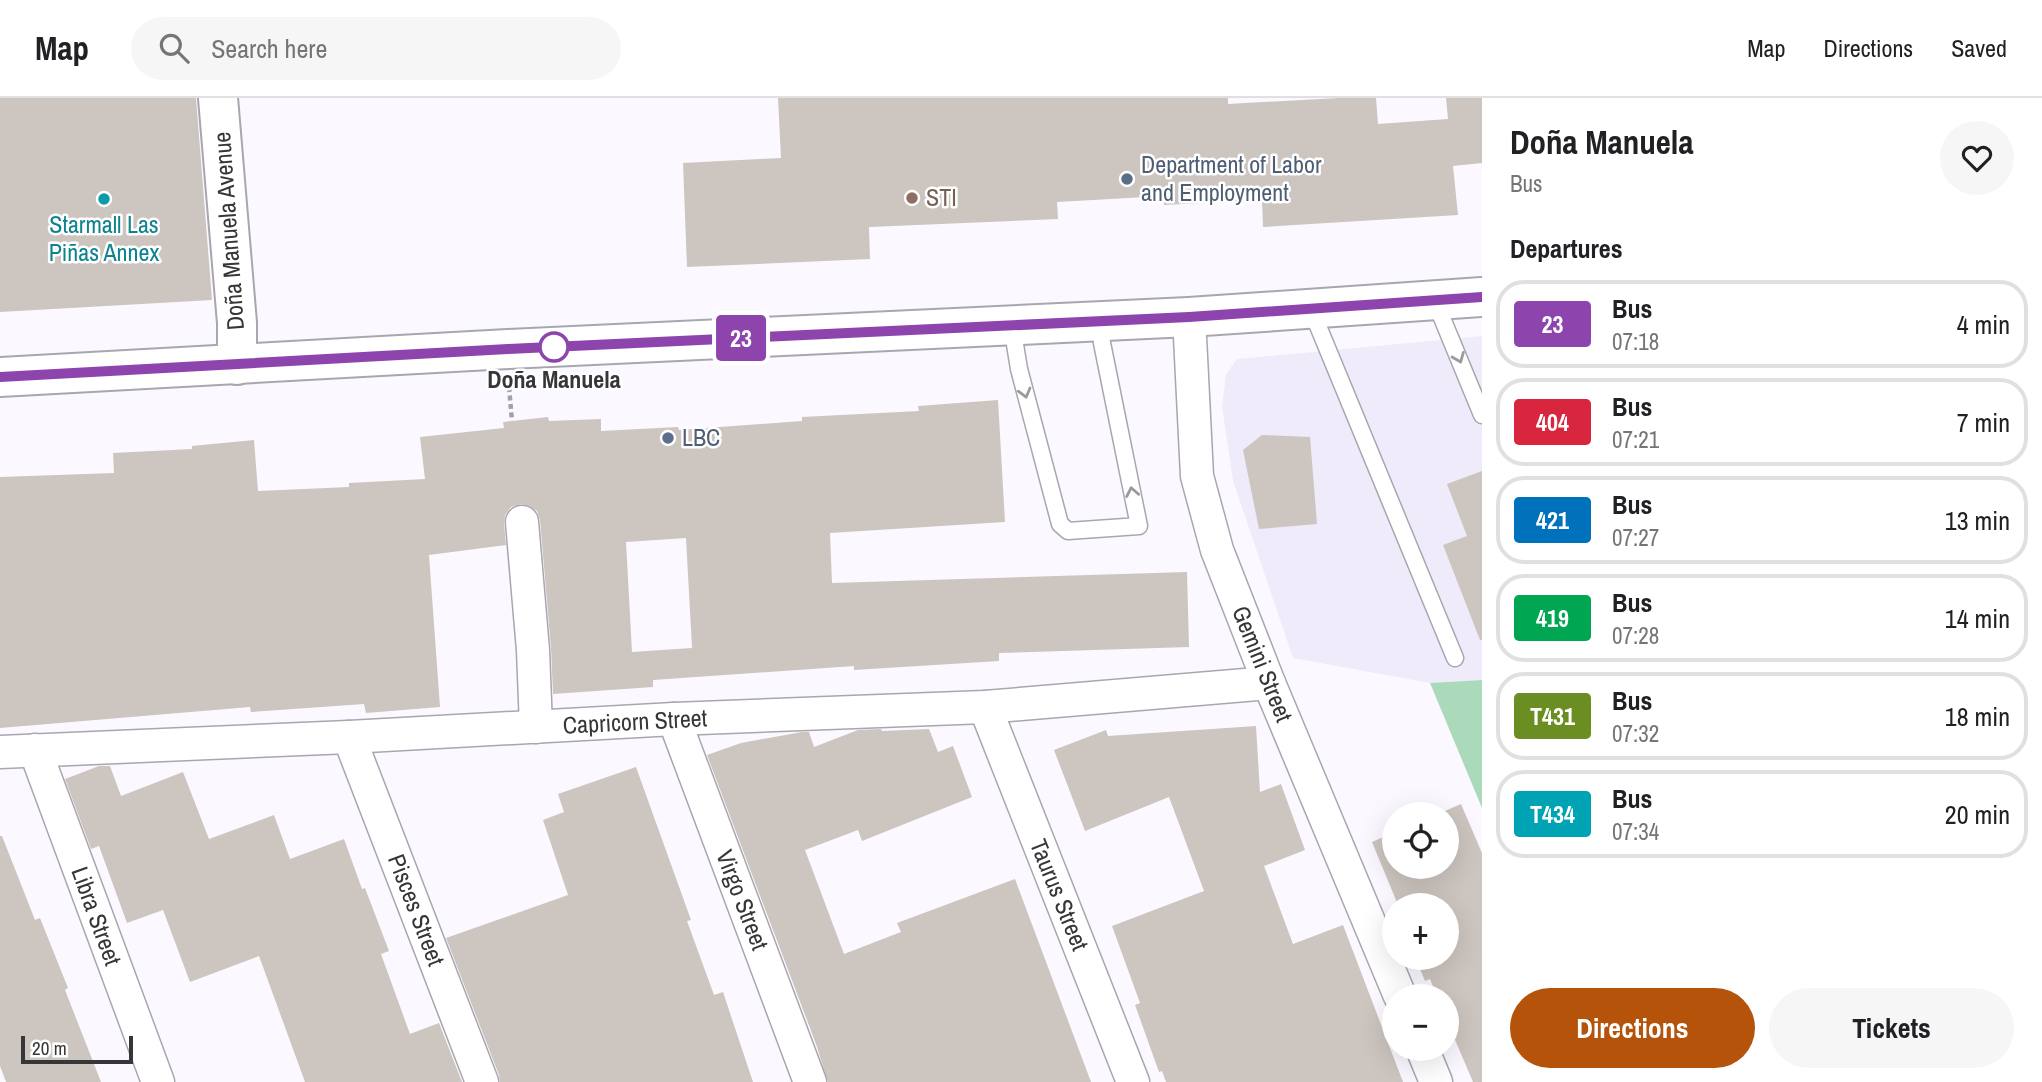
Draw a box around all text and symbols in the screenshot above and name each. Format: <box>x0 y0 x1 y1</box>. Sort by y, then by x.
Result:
search box <box>131 17 621 80</box>
text: Map <box>35 26 89 70</box>
icon: search <box>155 29 193 67</box>
text: Search here <box>211 31 327 66</box>
text: Map <box>1747 32 1785 64</box>
text: Directions <box>1823 32 1913 64</box>
text: Saved <box>1951 32 2007 64</box>
text: Doña Manuela <box>1510 120 1693 164</box>
button: heart <box>1940 121 2014 195</box>
street label: Doña Manuela Avenue <box>205 131 251 331</box>
place label: Department of Labor and Employment <box>1141 148 1322 208</box>
text: Bus <box>1510 168 1543 199</box>
marker: Department of Labor and Employment <box>1119 171 1135 187</box>
place label: STI <box>926 181 957 213</box>
marker: STI <box>904 190 920 206</box>
marker: Starmall Las Piñas Annex <box>96 191 112 207</box>
place label: Starmall Las Piñas Annex <box>49 208 159 268</box>
text: Departures <box>1510 231 1623 266</box>
text: Bus <box>1612 291 1652 326</box>
text: 4 min <box>1957 307 2010 342</box>
text: 23 <box>1542 308 1563 340</box>
line badge: 23 <box>710 315 772 361</box>
text: 23 <box>730 322 752 354</box>
text: 07:18 <box>1612 326 1659 357</box>
marker: Doña Manuela <box>539 332 569 362</box>
one-way arrow <box>1450 351 1464 363</box>
place label: Doña Manuela <box>487 363 621 395</box>
one-way arrow <box>1017 387 1031 399</box>
text: Bus <box>1612 389 1652 424</box>
text: 7 min <box>1957 405 2010 440</box>
text: 404 <box>1536 406 1569 438</box>
place label: LBC <box>682 421 720 453</box>
text: 07:21 <box>1612 424 1659 455</box>
marker: LBC <box>660 430 676 446</box>
one-way arrow <box>1126 486 1141 498</box>
text: Bus <box>1612 487 1652 522</box>
text: 13 min <box>1945 503 2010 538</box>
text: 421 <box>1536 504 1569 536</box>
text: 07:27 <box>1612 522 1659 553</box>
text: Bus <box>1612 585 1652 620</box>
street label: Gemini Street <box>1225 601 1301 727</box>
text: 14 min <box>1945 601 2010 636</box>
text: 419 <box>1536 602 1569 634</box>
text: 07:28 <box>1612 620 1659 651</box>
text: Bus <box>1612 683 1652 718</box>
text: 18 min <box>1945 699 2010 734</box>
text: T431 <box>1530 700 1575 732</box>
street label: Capricorn Street <box>562 701 708 741</box>
text: 07:32 <box>1612 718 1659 749</box>
text: Bus <box>1612 781 1652 816</box>
text: 20 min <box>1945 797 2010 832</box>
text: T434 <box>1530 798 1575 830</box>
map controls <box>1382 802 1459 1061</box>
button: locate <box>1382 802 1459 879</box>
text: 07:34 <box>1612 816 1659 847</box>
street label: Taurus Street <box>1023 834 1097 956</box>
street label: Virgo Street <box>709 845 777 955</box>
street label: Pisces Street <box>381 849 453 970</box>
street label: Libra Street <box>64 862 130 970</box>
button: + <box>1382 893 1459 970</box>
button: − <box>1382 984 1459 1061</box>
button: Directions <box>1510 988 1755 1068</box>
button: Tickets <box>1769 988 2014 1068</box>
scale bar <box>21 1033 133 1065</box>
text: 20 m <box>32 1035 67 1061</box>

